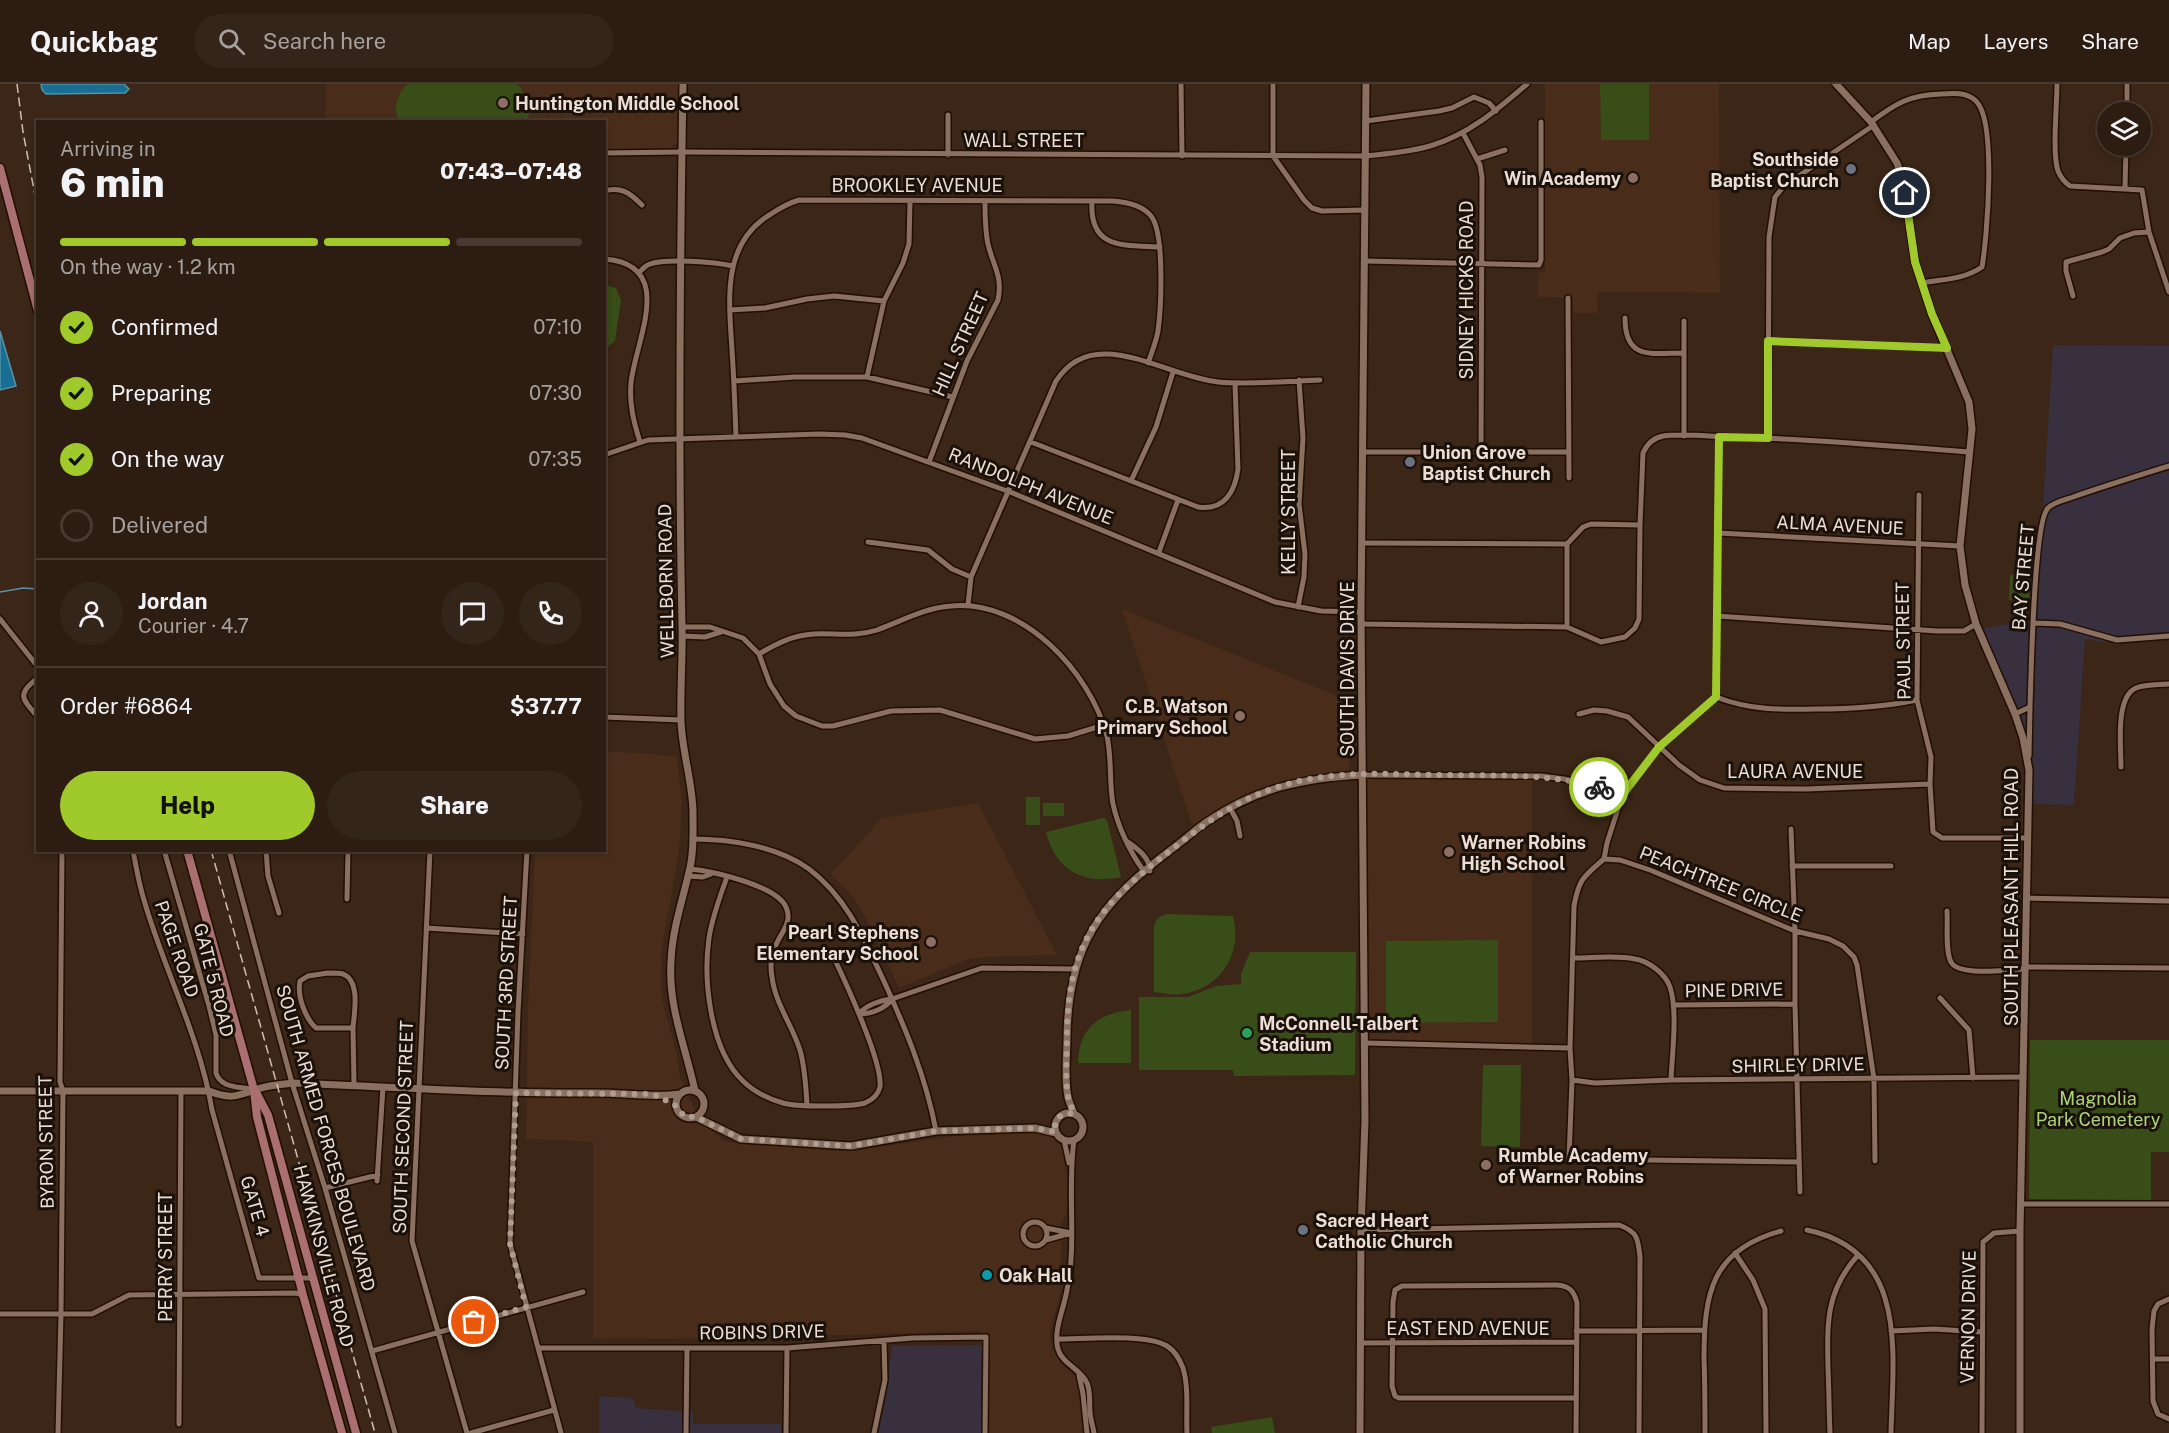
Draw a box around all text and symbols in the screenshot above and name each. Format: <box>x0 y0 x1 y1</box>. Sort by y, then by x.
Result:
search box <box>194 14 614 68</box>
text: Quickbag <box>30 25 158 58</box>
icon: search <box>215 25 248 58</box>
text: Search here <box>263 28 386 54</box>
text: Map <box>1908 29 1951 54</box>
text: Layers <box>1984 29 2048 54</box>
text: Share <box>2081 29 2139 54</box>
place label: Huntington Middle School <box>515 93 739 114</box>
marker: Huntington Middle School <box>496 96 510 110</box>
map controls <box>2097 102 2151 156</box>
button: layers <box>2097 102 2151 156</box>
street label: WALL STREET <box>963 130 1085 151</box>
text: Arriving in <box>60 137 155 161</box>
place label: Southside Baptist Church <box>1710 149 1839 191</box>
text: 07:43–07:48 <box>440 158 582 184</box>
text: 6 min <box>60 160 165 206</box>
marker: Southside Baptist Church <box>1844 162 1858 176</box>
pin <box>1879 167 1930 218</box>
place label: Win Academy <box>1504 168 1621 189</box>
marker: Win Academy <box>1626 171 1640 185</box>
street label: BROOKLEY AVENUE <box>831 175 1003 196</box>
icon: home <box>1888 176 1921 209</box>
street label: SIDNEY HICKS ROAD <box>1456 200 1477 380</box>
text: On the way · 1.2 km <box>60 255 235 279</box>
street label: HILL STREET <box>928 288 993 399</box>
icon: check <box>60 311 93 344</box>
text: Confirmed <box>111 314 218 340</box>
text: 07:10 <box>533 315 582 339</box>
icon: check <box>60 377 93 410</box>
text: Preparing <box>111 380 212 406</box>
text: 07:30 <box>529 381 582 405</box>
place label: Union Grove Baptist Church <box>1422 442 1551 484</box>
icon: check <box>60 443 93 476</box>
street label: RANDOLPH AVENUE <box>946 443 1116 529</box>
text: On the way <box>111 446 224 472</box>
text: 07:35 <box>528 447 582 471</box>
street label: KELLY STREET <box>1278 449 1299 575</box>
marker: Union Grove Baptist Church <box>1403 455 1417 469</box>
street label: WELLBORN ROAD <box>654 504 678 658</box>
street label: ALMA AVENUE <box>1776 511 1904 539</box>
text: Delivered <box>111 512 208 538</box>
street label: BAY STREET <box>2008 523 2038 631</box>
street label: SOUTH DAVIS DRIVE <box>1337 581 1358 757</box>
button: person <box>60 582 123 645</box>
button: chat <box>441 582 504 645</box>
button: phone <box>519 582 582 645</box>
street label: PAUL STREET <box>1891 582 1915 700</box>
text: Jordan <box>138 588 207 614</box>
text: Courier · 4.7 <box>138 614 249 638</box>
text: Order #6864 <box>60 693 192 719</box>
text: $37.77 <box>510 693 582 719</box>
place label: C.B. Watson Primary School <box>1097 696 1228 738</box>
marker: C.B. Watson Primary School <box>1233 709 1247 723</box>
courier <box>1569 757 1629 817</box>
street label: LAURA AVENUE <box>1727 761 1863 782</box>
street label: SOUTH PLEASANT HILL ROAD <box>2001 768 2022 1026</box>
button: Help <box>60 771 315 840</box>
button: Share <box>327 771 582 840</box>
icon: bike <box>1583 771 1616 804</box>
place label: Warner Robins High School <box>1461 832 1586 874</box>
street label: PEACHTREE CIRCLE <box>1636 842 1806 926</box>
marker: Warner Robins High School <box>1442 845 1456 859</box>
street label: SOUTH 3RD STREET <box>491 895 521 1071</box>
street label: PAGE ROAD <box>151 898 203 1000</box>
street label: GATE 5 ROAD <box>190 921 238 1039</box>
place label: Pearl Stephens Elementary School <box>756 922 919 964</box>
marker: Pearl Stephens Elementary School <box>924 935 938 949</box>
street label: PINE DRIVE <box>1684 979 1784 1001</box>
street label: SOUTH ARMED FORCES BOULEVARD <box>272 982 380 1294</box>
place label: McConnell-Talbert Stadium <box>1259 1013 1418 1055</box>
street label: SOUTH SECOND STREET <box>389 1020 417 1234</box>
marker: McConnell-Talbert Stadium <box>1240 1026 1254 1040</box>
street label: SHIRLEY DRIVE <box>1731 1053 1865 1077</box>
street label: BYRON STREET <box>34 1075 58 1209</box>
park label: Magnolia Park Cemetery <box>2036 1088 2161 1130</box>
place label: Rumble Academy of Warner Robins <box>1498 1145 1648 1187</box>
marker: Rumble Academy of Warner Robins <box>1479 1158 1493 1172</box>
street label: HAWKINSVILLE ROAD <box>290 1163 358 1349</box>
street label: GATE 4 <box>236 1173 274 1239</box>
street label: PERRY STREET <box>155 1192 176 1322</box>
place label: Sacred Heart Catholic Church <box>1315 1210 1453 1252</box>
marker: Sacred Heart Catholic Church <box>1296 1223 1310 1237</box>
street label: VERNON DRIVE <box>1956 1250 1980 1384</box>
place label: Oak Hall <box>999 1265 1073 1286</box>
marker: Oak Hall <box>980 1268 994 1282</box>
pin <box>448 1296 499 1347</box>
icon: bag <box>457 1305 490 1338</box>
street label: EAST END AVENUE <box>1386 1318 1550 1339</box>
street label: ROBINS DRIVE <box>699 1320 825 1344</box>

